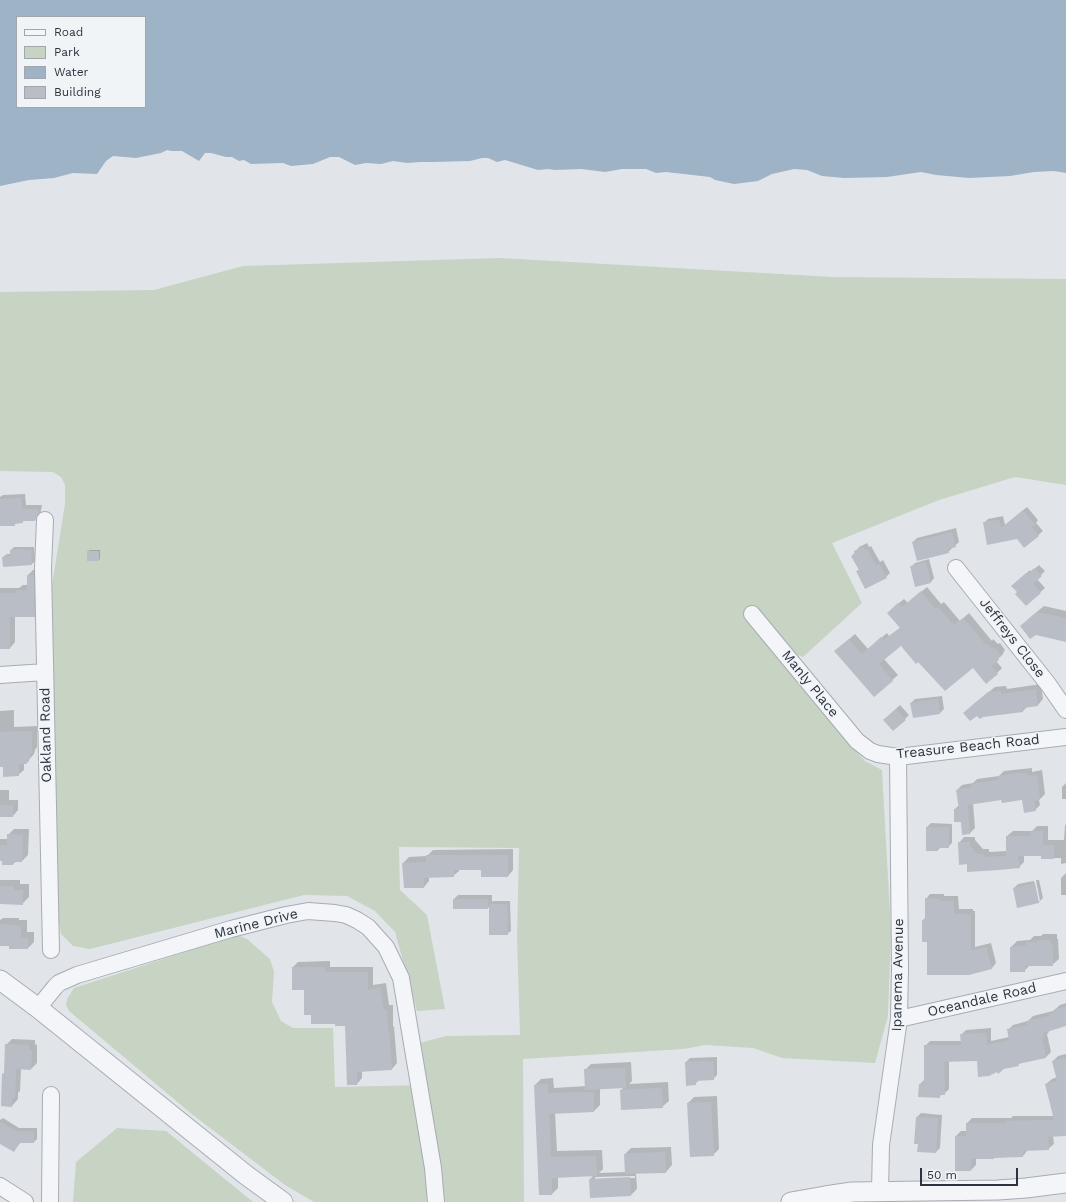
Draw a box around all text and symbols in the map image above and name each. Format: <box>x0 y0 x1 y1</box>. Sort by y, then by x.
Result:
legend <box>16 16 146 108</box>
text: Road <box>54 25 83 39</box>
text: Park <box>54 45 80 59</box>
text: Water <box>54 65 88 79</box>
text: Building <box>54 85 101 99</box>
street label: Jeffreys Close <box>976 595 1048 681</box>
street label: Manly Place <box>778 647 842 721</box>
street label: Oakland Road <box>37 687 55 783</box>
street label: Treasure Beach Road <box>896 731 1040 763</box>
street label: Marine Drive <box>212 905 300 943</box>
street label: Ipanema Avenue <box>889 918 907 1032</box>
street label: Oceandale Road <box>926 979 1038 1021</box>
scale bar <box>922 1160 1020 1186</box>
text: 50 m <box>927 1168 957 1182</box>

